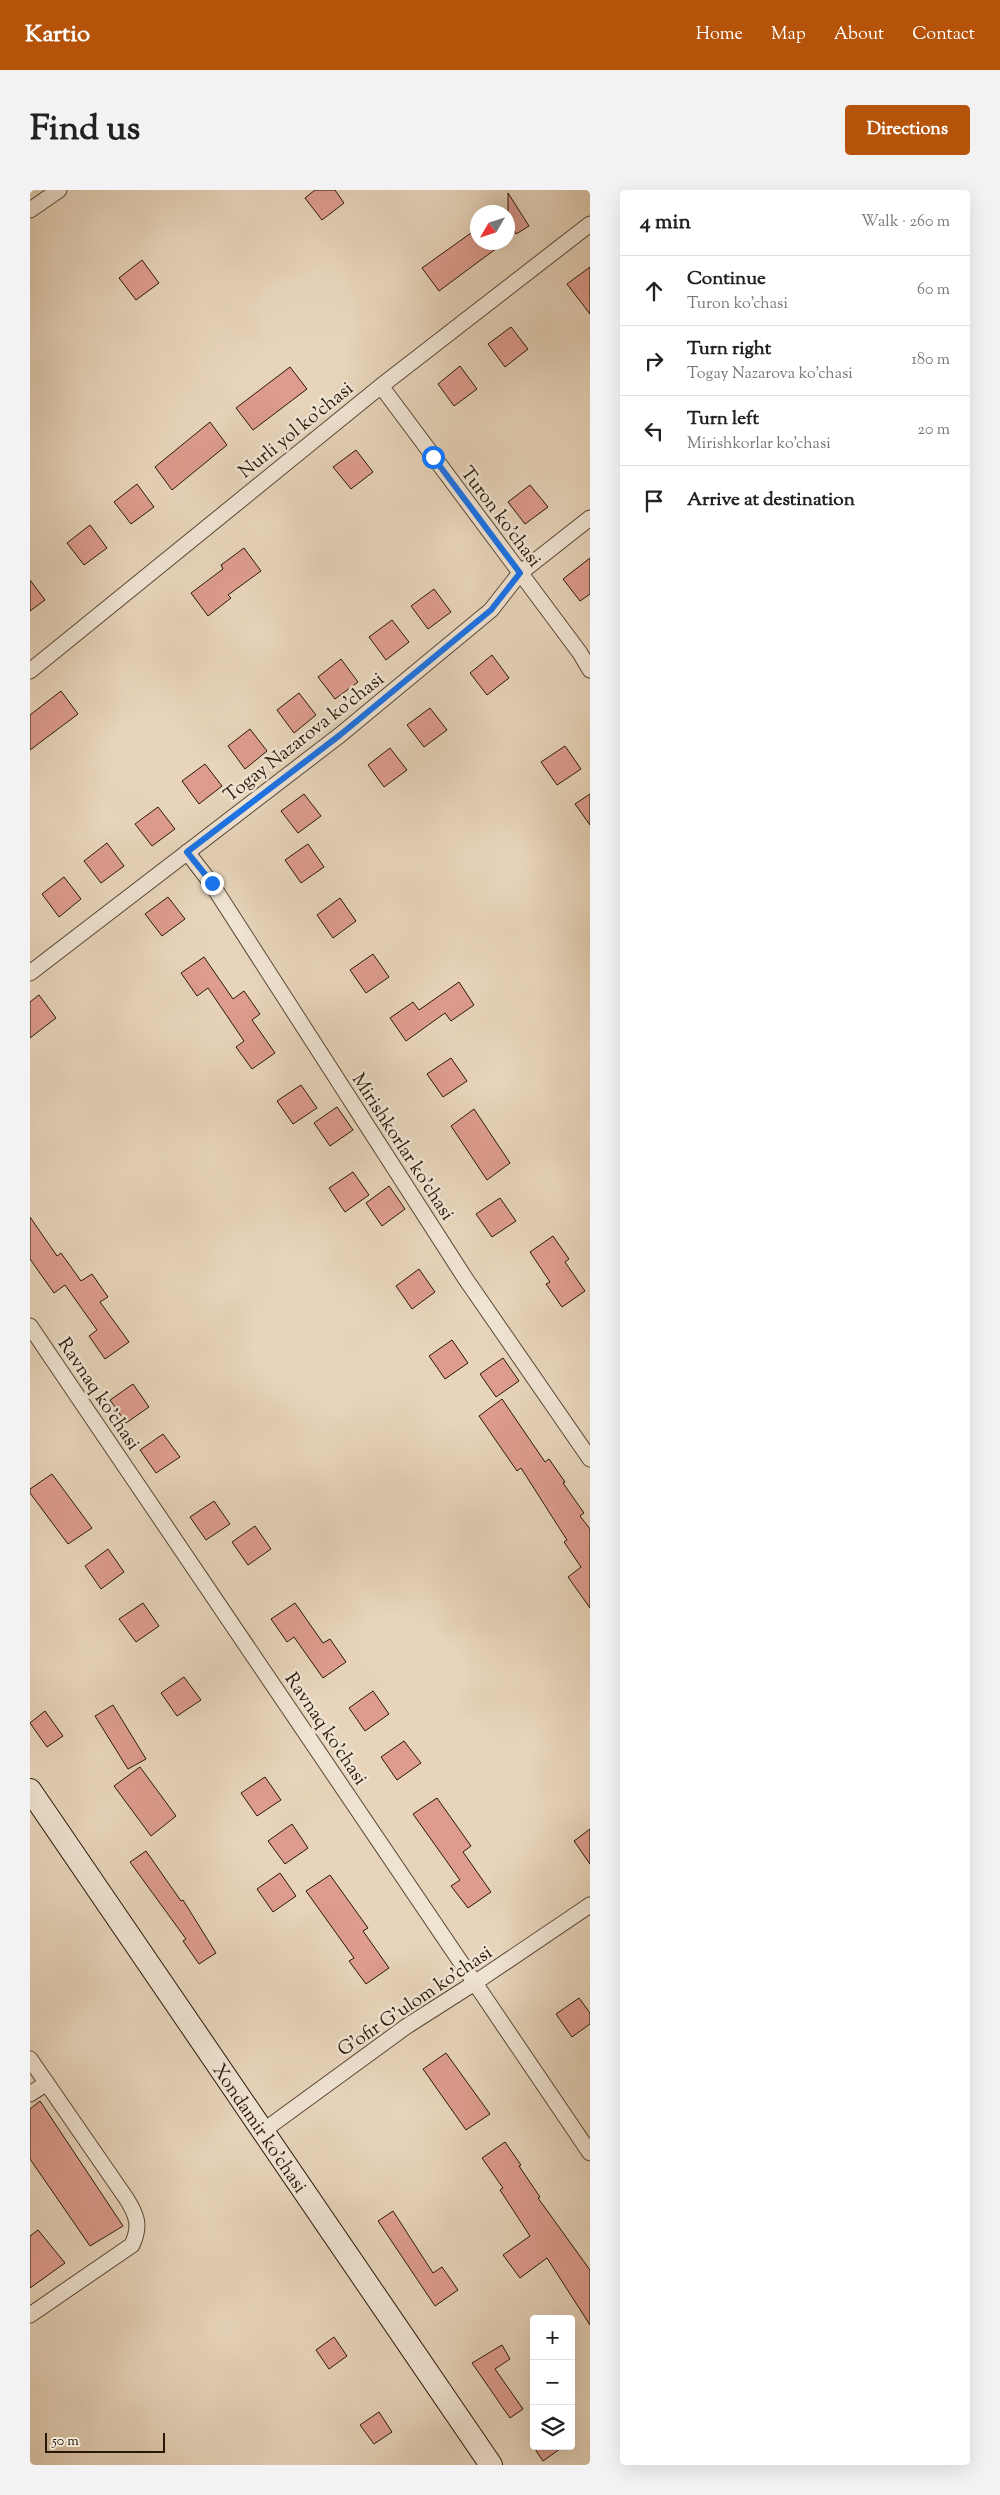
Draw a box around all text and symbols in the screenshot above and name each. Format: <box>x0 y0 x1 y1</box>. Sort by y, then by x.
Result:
text: Kartio <box>25 18 90 52</box>
text: Home <box>696 22 743 48</box>
text: Map <box>771 22 806 48</box>
text: About <box>834 22 884 48</box>
text: Contact <box>912 22 975 48</box>
text: Find us <box>30 105 140 156</box>
button: Directions <box>845 105 970 155</box>
north arrow <box>470 205 515 250</box>
text: 4 min <box>640 208 691 238</box>
text: Walk · 260 m <box>861 211 950 234</box>
text: Continue <box>687 266 766 293</box>
icon: ahead <box>640 277 668 305</box>
text: 60 m <box>917 279 950 302</box>
text: Turon ko'chasi <box>687 293 788 316</box>
text: Turn right <box>687 336 771 363</box>
icon: right <box>640 347 668 375</box>
text: 180 m <box>911 349 950 372</box>
text: Togay Nazarova ko'chasi <box>687 363 853 386</box>
street label: Nurli yol ko'chasi <box>233 376 360 486</box>
text: Turn left <box>687 406 759 433</box>
icon: left <box>640 417 668 445</box>
text: 20 m <box>917 419 950 442</box>
text: Mirishkorlar ko'chasi <box>687 433 831 456</box>
route start <box>422 446 445 469</box>
street label: Turon ko'chasi <box>453 462 547 573</box>
icon: arrive <box>640 487 668 515</box>
text: Arrive at destination <box>687 487 855 514</box>
street label: Togay Nazarova ko'chasi <box>219 667 390 809</box>
route end <box>201 872 224 895</box>
street label: Mirishkorlar ko'chasi <box>344 1068 460 1226</box>
street label: Ravnaq ko'chasi <box>50 1333 146 1456</box>
street label: Ravnaq ko'chasi <box>277 1668 373 1791</box>
street label: G'ofir G'ulom ko'chasi <box>333 1940 498 2064</box>
street label: Xondamir ko'chasi <box>205 2059 312 2199</box>
map controls <box>530 2315 575 2450</box>
button: + <box>530 2315 575 2360</box>
button: − <box>530 2360 575 2405</box>
button: layers <box>530 2405 575 2450</box>
scale bar <box>45 2430 165 2453</box>
text: 50 m <box>52 2432 79 2452</box>

